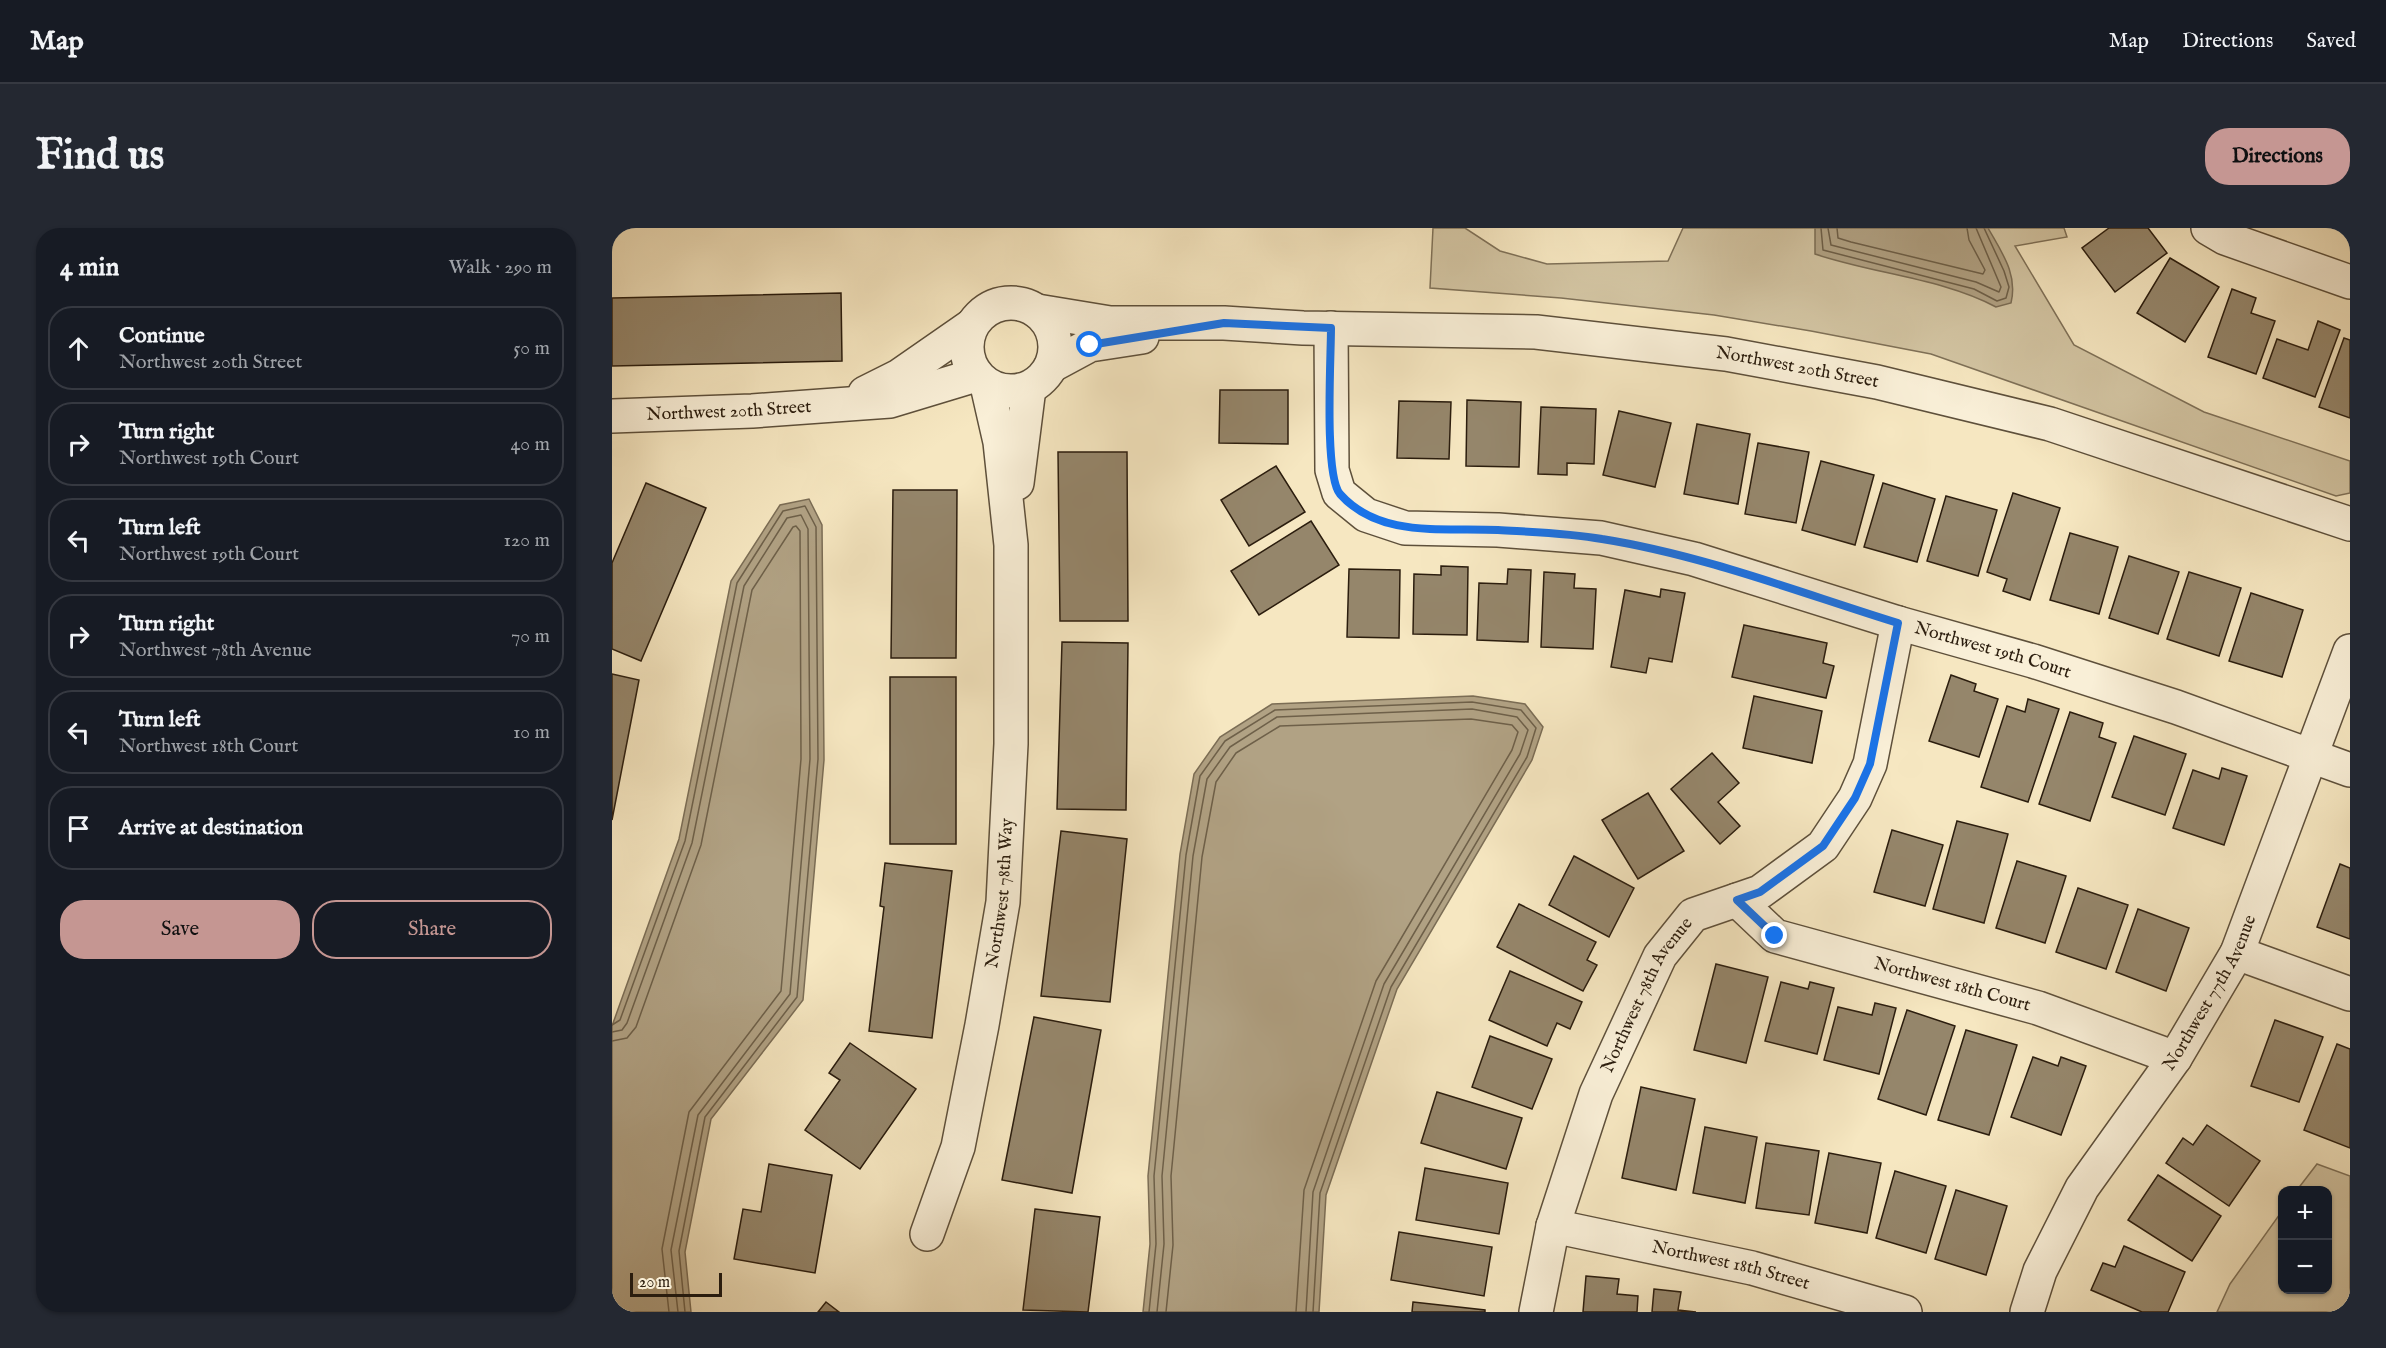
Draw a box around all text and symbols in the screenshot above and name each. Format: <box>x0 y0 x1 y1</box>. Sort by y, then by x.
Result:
text: Map <box>30 24 84 59</box>
text: Map <box>2109 28 2149 55</box>
text: Directions <box>2182 28 2273 55</box>
text: Saved <box>2306 28 2356 55</box>
button: Directions <box>2205 128 2350 185</box>
text: Find us <box>36 130 164 183</box>
text: 4 min <box>60 251 119 284</box>
text: Walk · 290 m <box>448 255 552 280</box>
text: Continue <box>119 322 205 350</box>
route start <box>1076 331 1102 357</box>
icon: ahead <box>62 332 95 365</box>
text: 50 m <box>513 336 550 361</box>
street label: Northwest 20th Street <box>1715 341 1881 394</box>
text: Northwest 20th Street <box>119 350 302 375</box>
street label: Northwest 20th Street <box>646 395 812 426</box>
text: Turn right <box>119 418 214 446</box>
icon: right <box>62 428 95 461</box>
text: 40 m <box>511 432 550 457</box>
text: Northwest 19th Court <box>119 446 299 471</box>
text: Turn left <box>119 514 201 542</box>
icon: left <box>62 524 95 557</box>
text: 120 m <box>504 528 550 553</box>
text: Northwest 19th Court <box>119 542 299 567</box>
text: Turn right <box>119 610 214 638</box>
street label: Northwest 19th Court <box>1912 617 2074 684</box>
icon: right <box>62 620 95 653</box>
text: 70 m <box>511 624 550 649</box>
text: Northwest 78th Avenue <box>119 638 312 663</box>
text: Turn left <box>119 706 201 734</box>
icon: left <box>62 716 95 749</box>
text: 10 m <box>513 720 550 745</box>
text: Northwest 18th Court <box>119 734 298 759</box>
icon: arrive <box>62 812 95 845</box>
text: Arrive at destination <box>119 814 303 842</box>
street label: Northwest 78th Way <box>980 817 1019 970</box>
button: Save <box>60 900 300 959</box>
button: Share <box>312 900 552 959</box>
street label: Northwest 77th Avenue <box>2158 912 2262 1076</box>
street label: Northwest 78th Avenue <box>1596 913 1698 1076</box>
route end <box>1761 922 1787 948</box>
street label: Northwest 18th Court <box>1871 952 2033 1017</box>
map controls <box>2278 1186 2332 1294</box>
button: + <box>2278 1186 2332 1240</box>
street label: Northwest 18th Street <box>1650 1236 1812 1295</box>
button: − <box>2278 1240 2332 1294</box>
scale bar <box>630 1270 722 1298</box>
text: 20 m <box>639 1273 670 1293</box>

